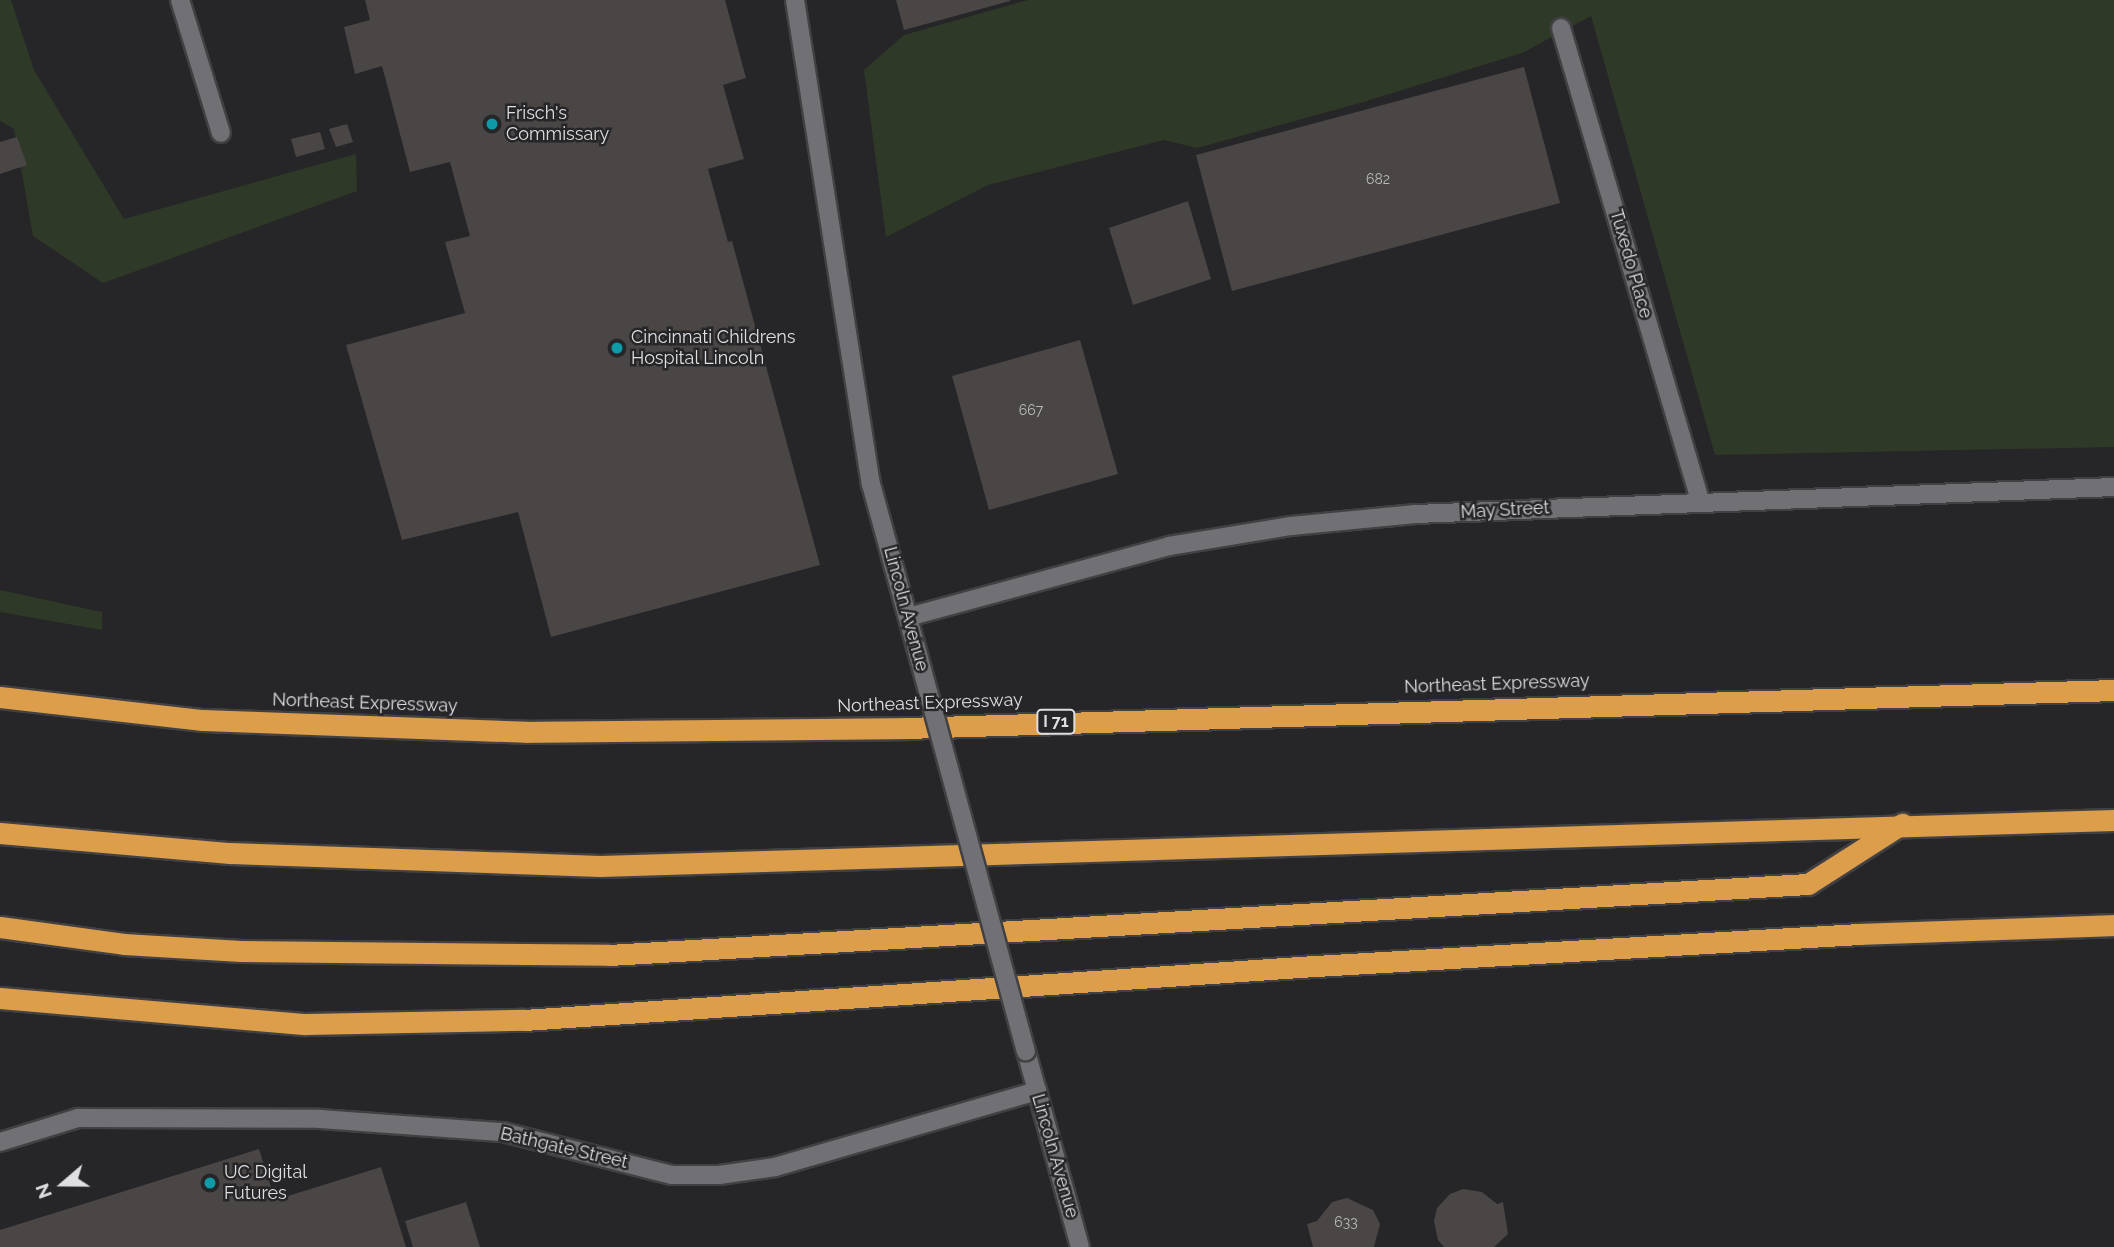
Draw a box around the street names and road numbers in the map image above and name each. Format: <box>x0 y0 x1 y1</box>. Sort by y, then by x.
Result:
street label: Tuxedo Place <box>1605 207 1657 321</box>
street label: May Street <box>1460 497 1550 523</box>
street label: Lincoln Avenue <box>879 544 933 674</box>
street label: Northeast Expressway <box>1404 670 1590 698</box>
street label: Northeast Expressway <box>272 689 458 717</box>
street label: Northeast Expressway <box>837 689 1023 717</box>
road number: I 71 <box>1035 709 1077 734</box>
street label: Lincoln Avenue <box>1027 1091 1083 1221</box>
street label: Bathgate Street <box>498 1123 630 1173</box>

